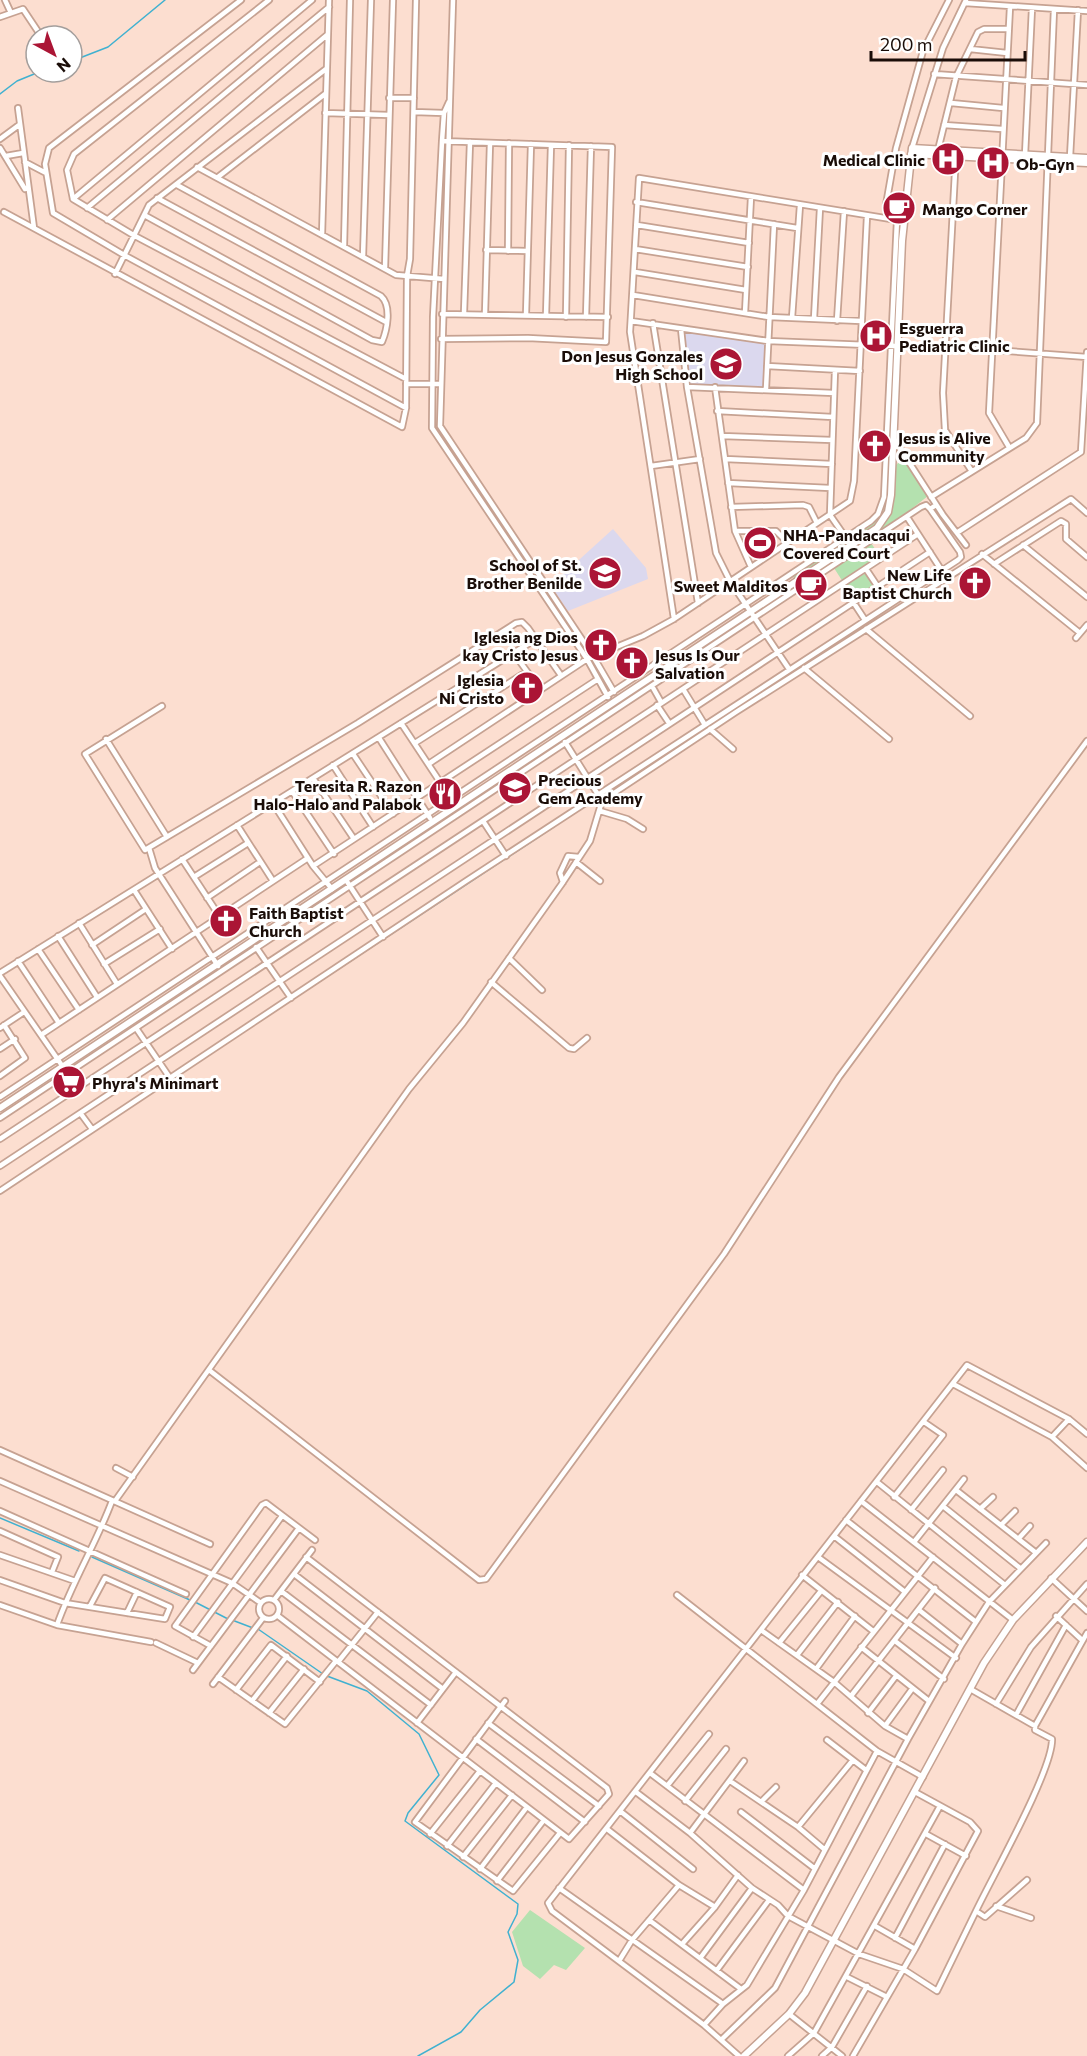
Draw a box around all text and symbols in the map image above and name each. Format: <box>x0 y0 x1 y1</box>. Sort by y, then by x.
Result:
north arrow <box>24 24 84 84</box>
scale bar <box>871 24 1026 62</box>
text: 200 m <box>880 33 933 55</box>
text: N <box>53 55 75 77</box>
hospital icon: Medical Clinic <box>930 141 966 177</box>
hospital icon: Ob-Gyn <box>975 145 1011 181</box>
place label: Medical Clinic <box>823 150 925 169</box>
place label: Ob-Gyn <box>1016 154 1075 173</box>
cafe icon: Mango Corner <box>881 190 917 226</box>
place label: Mango Corner <box>922 199 1028 218</box>
hospital icon: Esguerra Pediatric Clinic <box>858 318 894 354</box>
place label: Esguerra Pediatric Clinic <box>899 318 1010 355</box>
place label: Don Jesus Gonzales High School <box>561 346 703 383</box>
school or university icon: Don Jesus Gonzales High School <box>708 346 744 382</box>
church icon: Jesus is Alive Community <box>857 428 893 464</box>
place label: Jesus is Alive Community <box>898 428 991 465</box>
sports icon: NHA-Pandacaqui Covered Court <box>742 525 778 561</box>
place label: NHA-Pandacaqui Covered Court <box>783 525 910 562</box>
place label: School of St. Brother Benilde <box>467 555 582 592</box>
school or university icon: School of St. Brother Benilde <box>587 555 623 591</box>
place label: New Life Baptist Church <box>842 565 952 602</box>
church icon: New Life Baptist Church <box>957 565 993 601</box>
cafe icon: Sweet Malditos <box>793 567 829 603</box>
place label: Sweet Malditos <box>674 576 788 595</box>
place label: Iglesia ng Dios kay Cristo Jesus <box>463 627 578 664</box>
church icon: Iglesia ng Dios kay Cristo Jesus <box>583 627 619 663</box>
church icon: Jesus Is Our Salvation <box>614 645 650 681</box>
place label: Jesus Is Our Salvation <box>655 645 740 682</box>
place label: Iglesia Ni Cristo <box>439 670 504 707</box>
church icon: Iglesia Ni Cristo <box>509 670 545 706</box>
school or university icon: Precious Gem Academy <box>497 770 533 806</box>
place label: Precious Gem Academy <box>538 770 643 807</box>
place label: Teresita R. Razon Halo-Halo and Palabok <box>253 776 423 813</box>
restaurant icon: Teresita R. Razon Halo-Halo and Palabok <box>427 776 463 812</box>
church icon: Faith Baptist Church <box>208 903 244 939</box>
place label: Faith Baptist Church <box>249 903 344 940</box>
supermarket icon: Phyra's Minimart <box>51 1064 87 1100</box>
place label: Phyra's Minimart <box>92 1073 219 1092</box>

